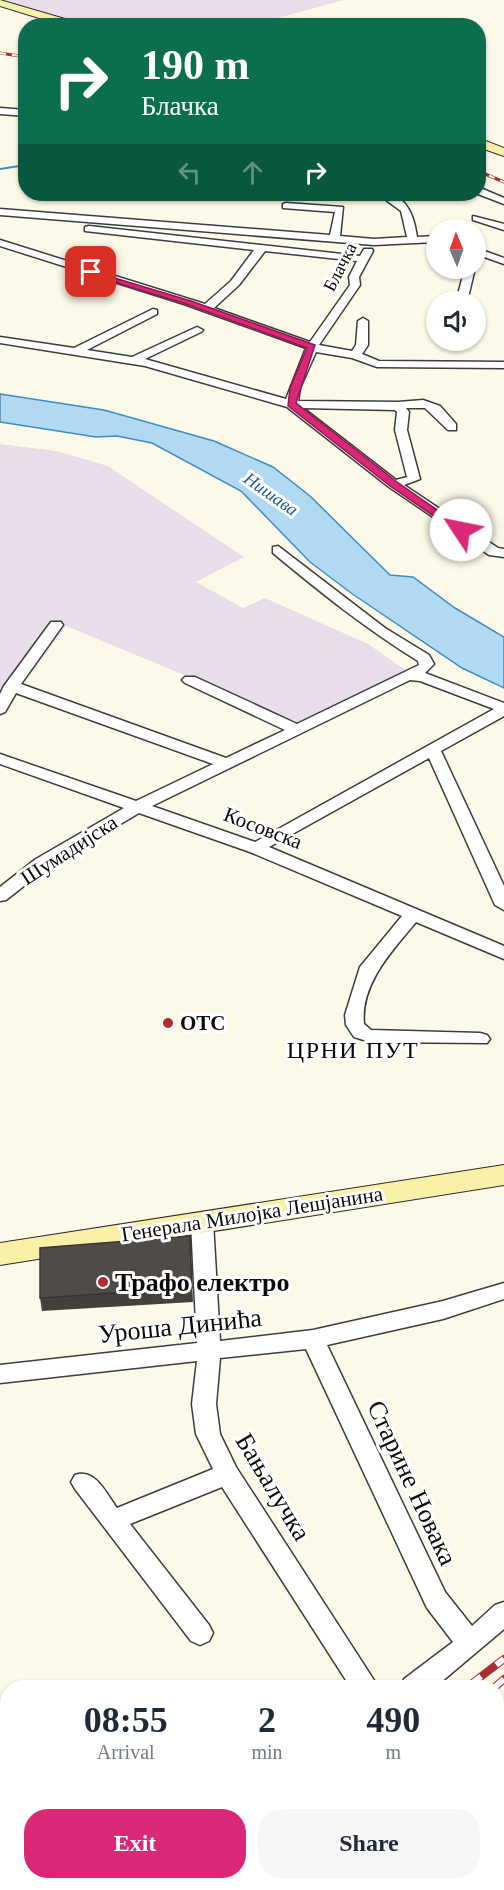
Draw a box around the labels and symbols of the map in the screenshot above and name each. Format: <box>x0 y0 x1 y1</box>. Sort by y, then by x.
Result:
north arrow <box>426 219 486 279</box>
street label: Блачка <box>319 239 361 295</box>
pin <box>65 246 116 297</box>
water label: Нишава <box>239 468 302 520</box>
position arrow <box>429 498 493 562</box>
street label: Косовска <box>220 802 306 854</box>
street label: Шумадијска <box>16 810 122 890</box>
place label: OTC <box>180 1011 226 1035</box>
marker: OTC <box>161 1016 175 1030</box>
district label: ЦРНИ ПУТ <box>287 1037 419 1063</box>
street label: Генерала Милојка Лешјанина <box>120 1181 385 1247</box>
place label: Трафо електро <box>115 1268 290 1297</box>
marker: Трафо електро <box>96 1275 110 1289</box>
street label: Уроша Динића <box>97 1303 264 1349</box>
street label: Старине Новака <box>361 1396 463 1570</box>
street label: Бањалучка <box>230 1428 317 1546</box>

